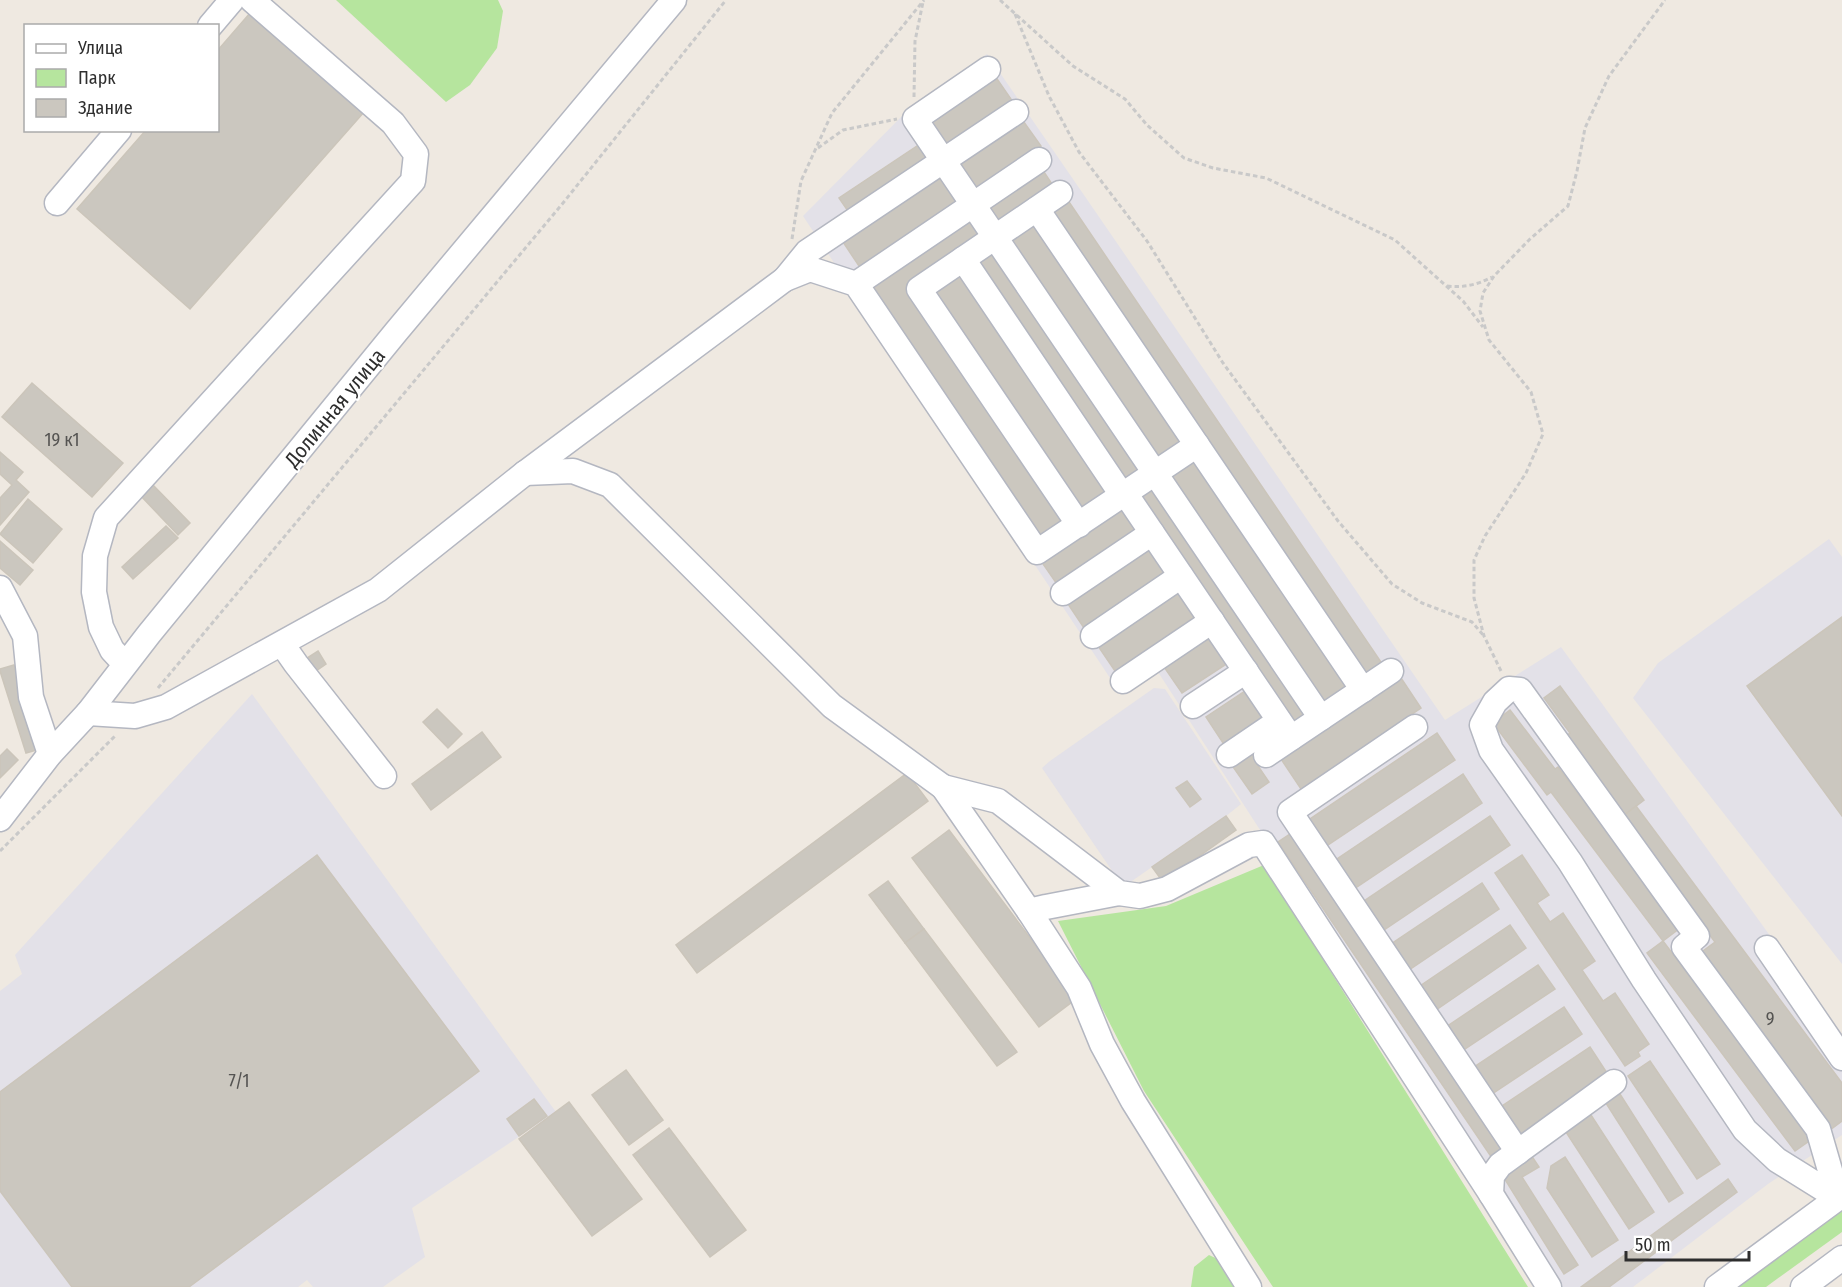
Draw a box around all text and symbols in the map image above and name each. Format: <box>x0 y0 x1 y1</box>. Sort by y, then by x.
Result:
legend <box>24 24 219 132</box>
text: Улица <box>77 37 123 59</box>
text: Парк <box>78 67 116 89</box>
text: Здание <box>78 97 133 119</box>
street label: Долинная улица <box>279 343 391 473</box>
house number: 19 к1 <box>44 429 80 451</box>
house number: 9 <box>1766 1008 1774 1030</box>
house number: 7/1 <box>229 1070 249 1092</box>
scale bar <box>1626 1224 1749 1262</box>
text: 50 m <box>1635 1234 1671 1256</box>

